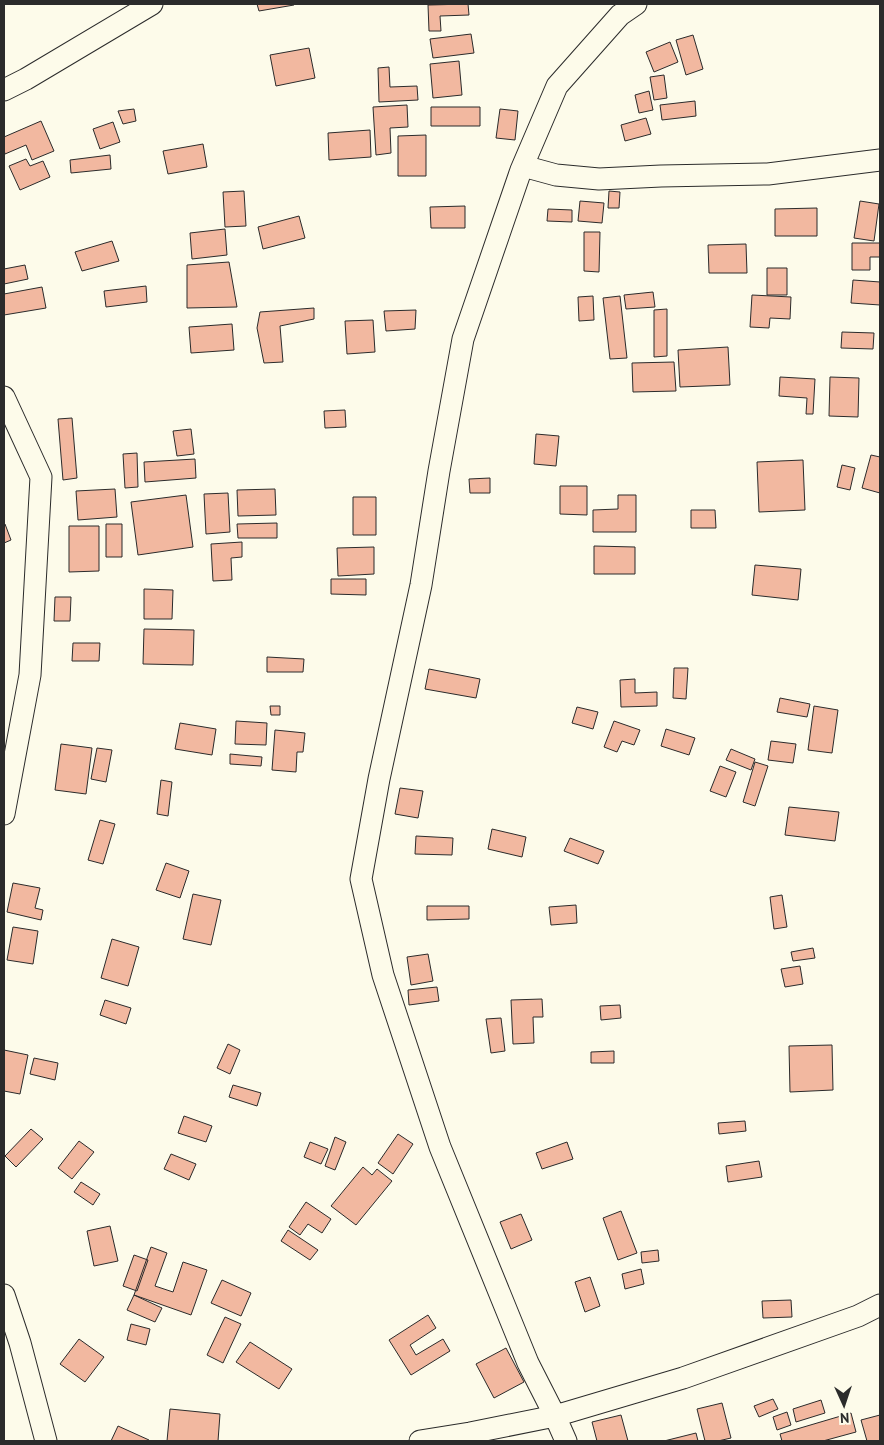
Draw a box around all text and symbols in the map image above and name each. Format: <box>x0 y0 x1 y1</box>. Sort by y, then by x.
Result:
north arrow <box>819 1380 869 1430</box>
text: N <box>840 1409 850 1427</box>

